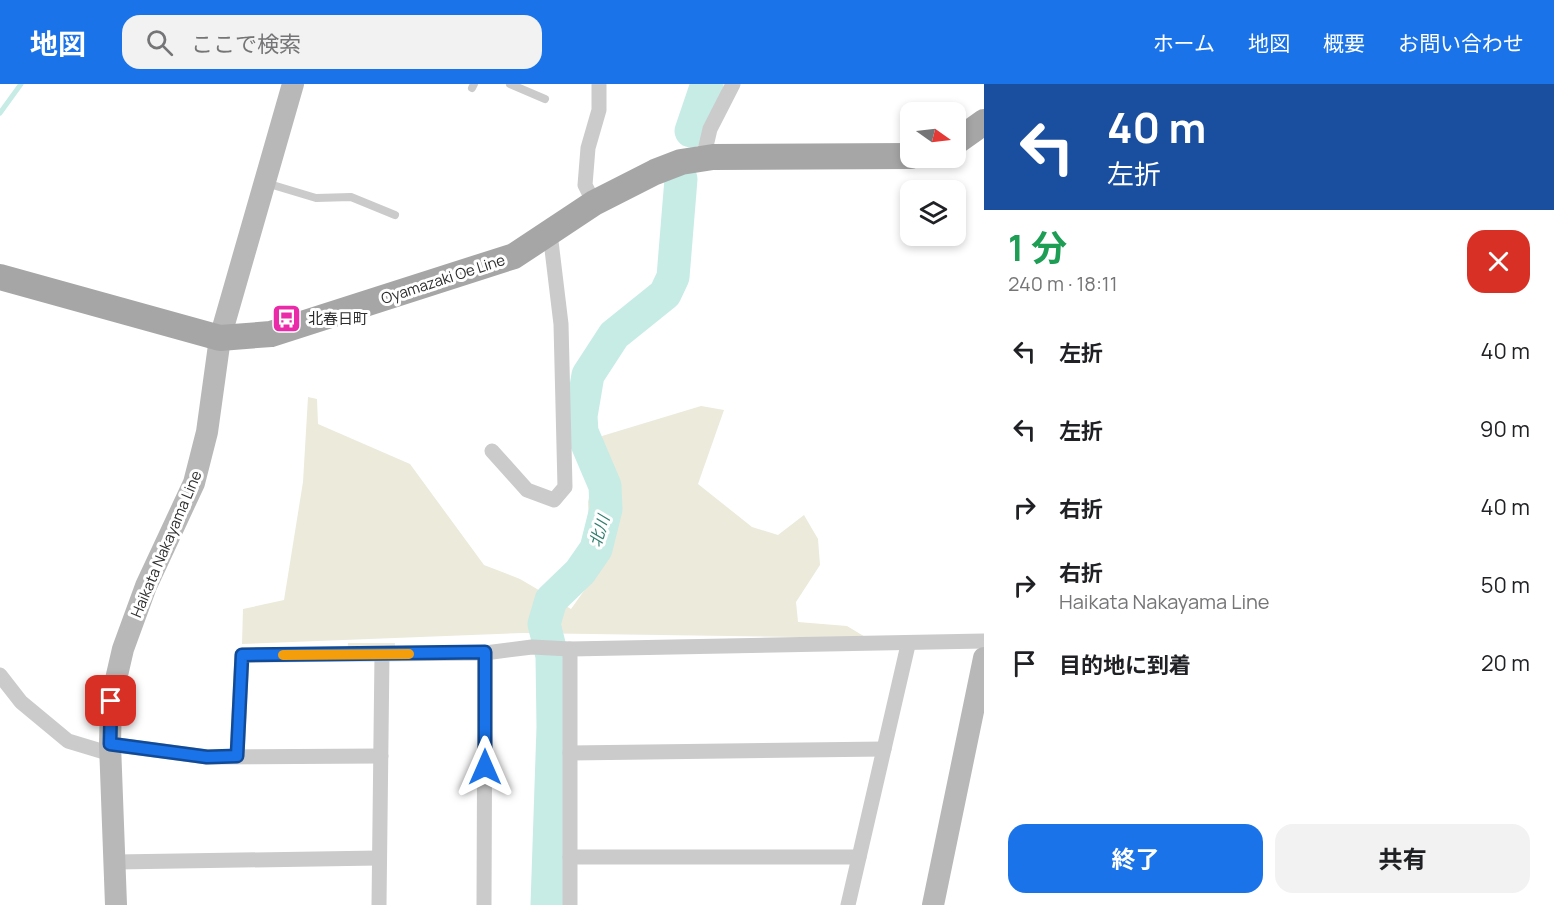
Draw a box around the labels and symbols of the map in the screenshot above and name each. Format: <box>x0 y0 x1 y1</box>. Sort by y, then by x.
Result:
north arrow <box>900 102 966 168</box>
street label: Oyamazaki Oe Line <box>378 249 508 309</box>
bus stop icon: 北春日町 <box>271 302 303 334</box>
place label: 北春日町 <box>308 308 368 329</box>
street label: Haikata Nakayama Line <box>125 467 207 621</box>
water label: 北川 <box>584 511 615 550</box>
pin <box>85 675 136 726</box>
position arrow <box>453 735 517 799</box>

